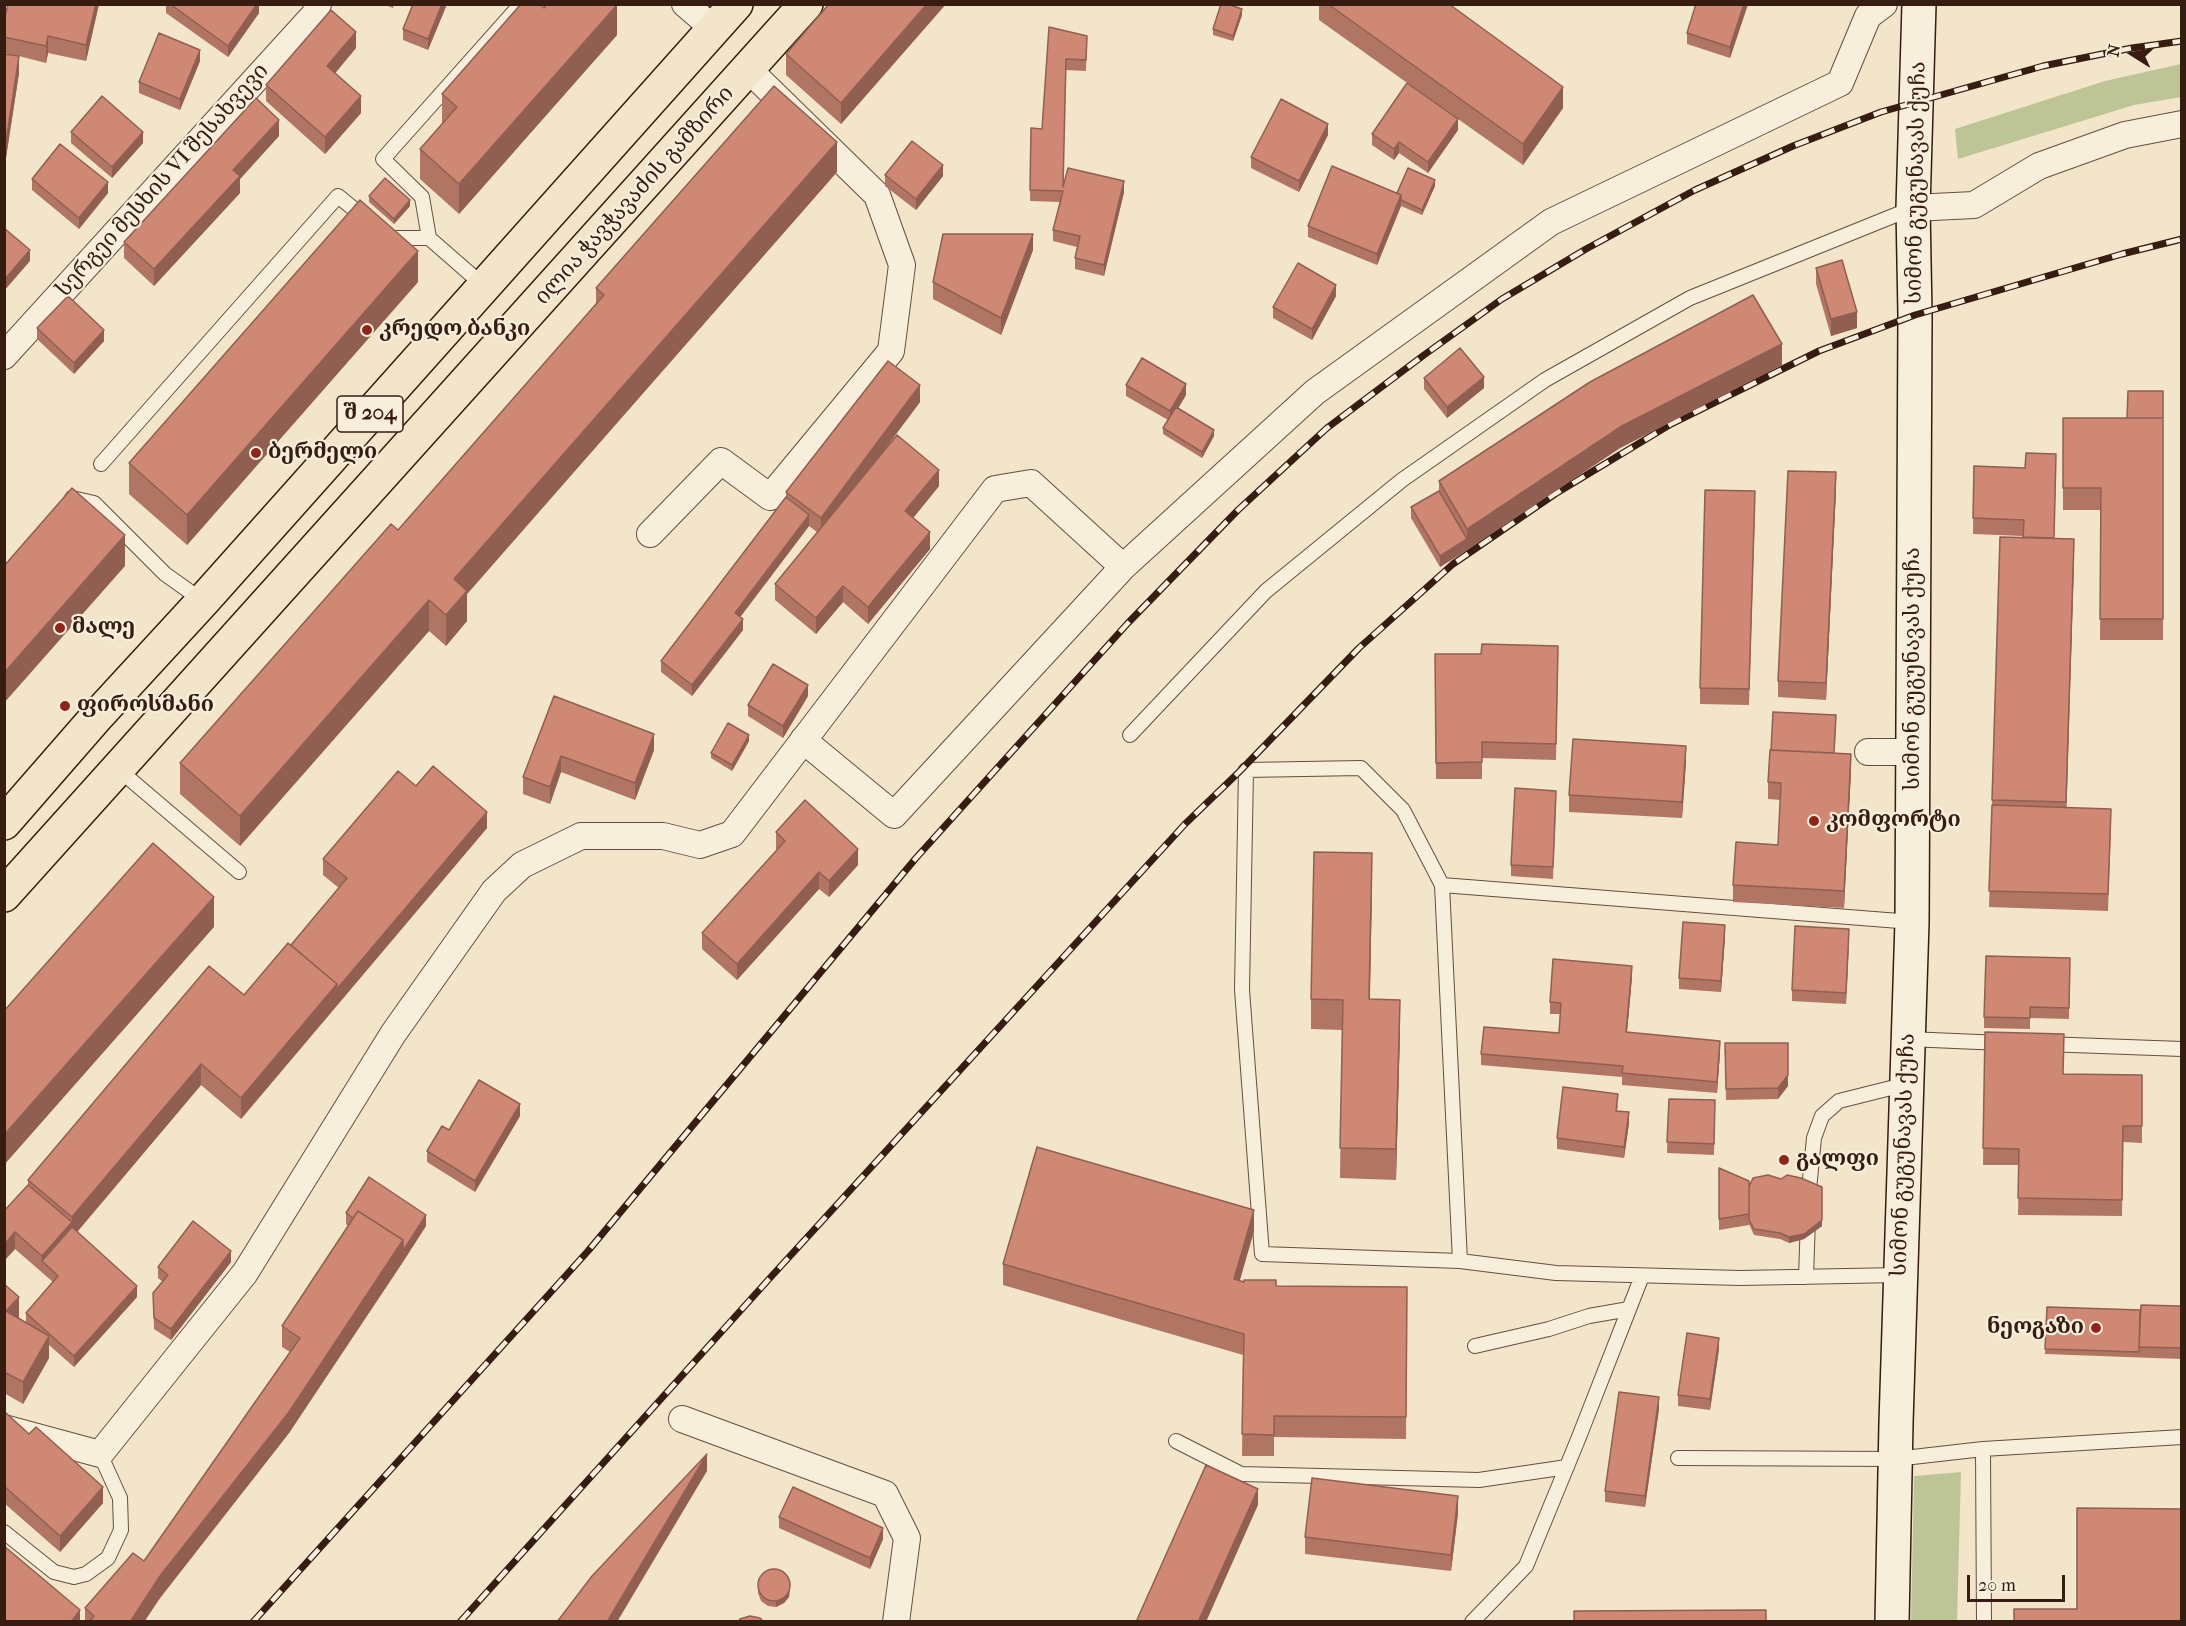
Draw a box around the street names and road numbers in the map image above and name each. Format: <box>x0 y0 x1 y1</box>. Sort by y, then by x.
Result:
street label: სერგეი მესხის VI შესახვევი <box>51 59 275 303</box>
street label: სიმონ გუგუნავას ქუჩა <box>1902 61 1932 305</box>
street label: ილია ჭავჭავაძის გამზირი <box>530 81 740 311</box>
road number: შ 204 <box>337 396 403 432</box>
street label: სიმონ გუგუნავას ქუჩა <box>1901 547 1927 791</box>
street label: სიმონ გუგუნავას ქუჩა <box>1887 1033 1921 1277</box>

